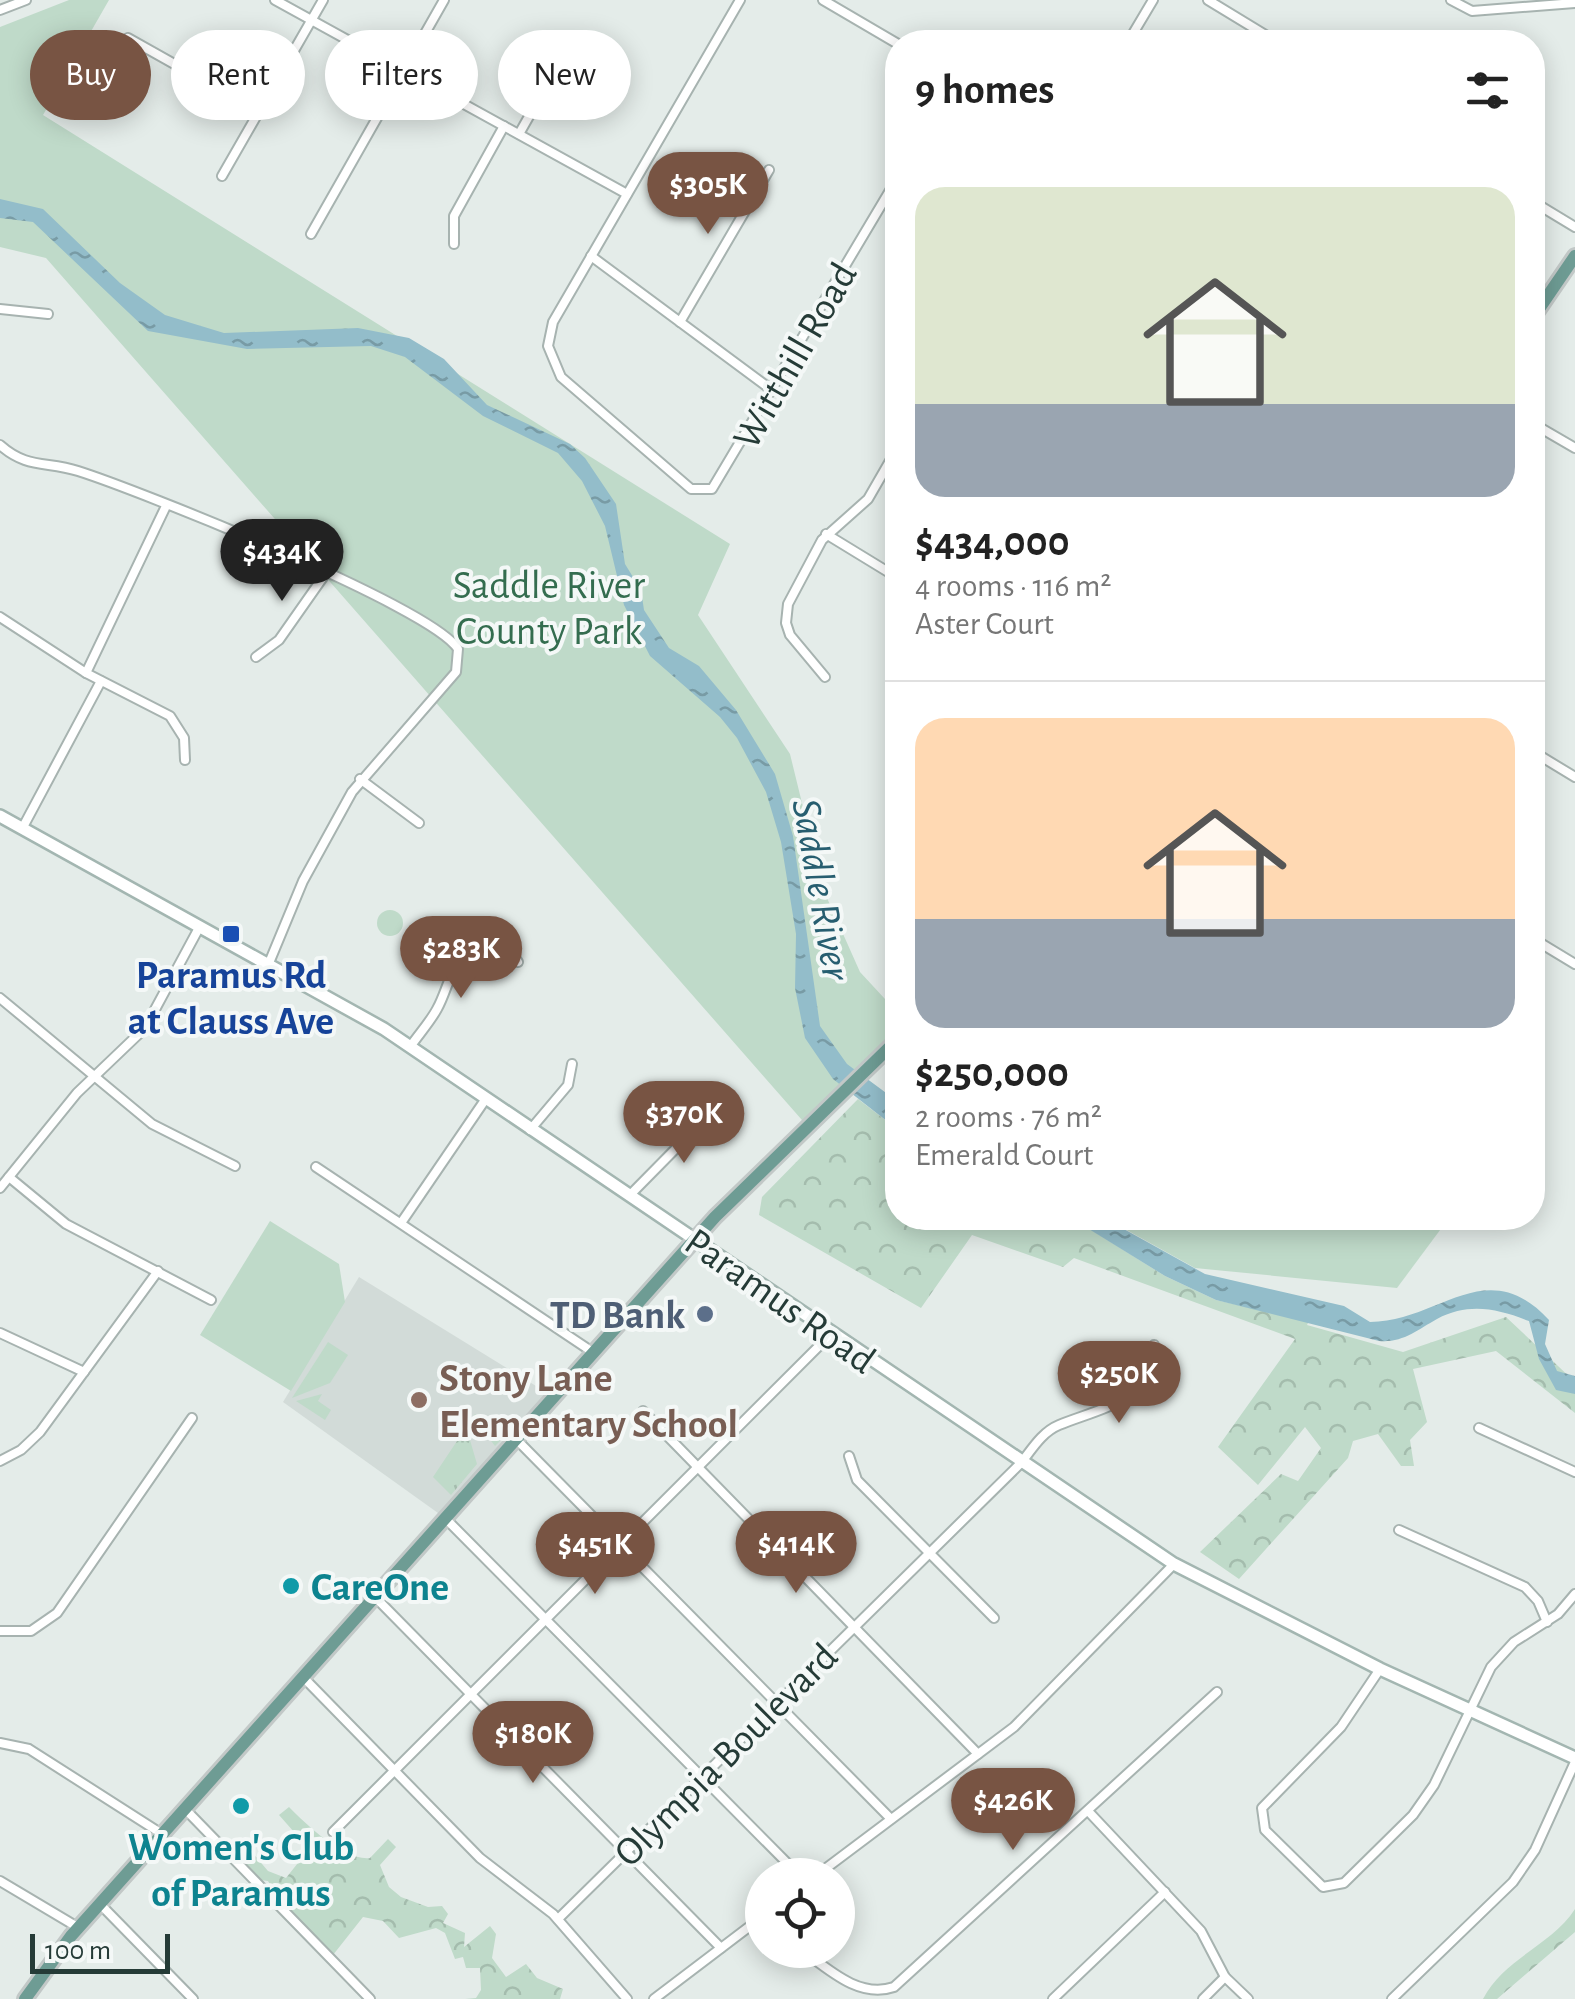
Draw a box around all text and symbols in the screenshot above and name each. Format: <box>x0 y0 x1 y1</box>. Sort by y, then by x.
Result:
chip: Buy <box>30 30 151 120</box>
chip: Rent <box>171 30 305 120</box>
chip: Filters <box>325 30 478 120</box>
chip: New <box>498 30 631 120</box>
icon: filters <box>1460 63 1515 118</box>
text: 9 homes <box>915 69 1054 111</box>
pin: $305K <box>638 152 778 237</box>
text: $305K <box>669 168 747 200</box>
icon: home <box>1125 252 1305 432</box>
street label: Witthill Road <box>727 256 865 456</box>
pin: $434K <box>212 519 352 604</box>
text: $434,000 <box>915 521 1070 563</box>
text: $434K <box>242 535 322 567</box>
park label: Saddle River County Park <box>453 566 645 652</box>
text: 4 rooms · 116 m² <box>915 570 1112 602</box>
text: Aster Court <box>915 608 1054 640</box>
icon: home <box>1125 783 1305 963</box>
water label: Saddle River <box>784 795 858 985</box>
pin: $283K <box>391 916 531 1001</box>
marker: Paramus Rd at Clauss Ave <box>220 923 242 945</box>
text: $283K <box>422 932 500 964</box>
place label: Paramus Rd at Clauss Ave <box>128 956 334 1042</box>
text: $250,000 <box>915 1052 1069 1094</box>
pin: $370K <box>614 1081 754 1166</box>
text: $370K <box>645 1097 723 1129</box>
text: 2 rooms · 76 m² <box>915 1101 1102 1133</box>
text: Emerald Court <box>915 1139 1093 1171</box>
street label: Paramus Road <box>678 1222 882 1382</box>
place label: TD Bank <box>550 1296 685 1336</box>
marker: TD Bank <box>694 1303 716 1325</box>
pin: $250K <box>1049 1341 1189 1426</box>
text: $250K <box>1080 1357 1158 1389</box>
place label: Stony Lane Elementary School <box>439 1359 738 1445</box>
marker: Stony Lane Elementary School <box>408 1389 430 1411</box>
pin: $414K <box>726 1511 866 1596</box>
pin: $451K <box>525 1512 665 1597</box>
text: $414K <box>758 1527 834 1559</box>
text: $451K <box>558 1528 632 1560</box>
place label: CareOne <box>311 1568 449 1608</box>
marker: CareOne <box>280 1575 302 1597</box>
street label: Olympia Boulevard <box>607 1636 846 1875</box>
pin: $180K <box>463 1701 603 1786</box>
text: $180K <box>494 1717 572 1749</box>
pin: $426K <box>943 1768 1083 1853</box>
text: $426K <box>973 1784 1053 1816</box>
marker: Women's Club of Paramus <box>230 1795 252 1817</box>
place label: Women's Club of Paramus <box>128 1828 354 1914</box>
map controls <box>745 1858 855 1968</box>
button: locate <box>745 1858 855 1968</box>
scale bar <box>30 1929 170 1974</box>
text: 100 m <box>45 1937 111 1965</box>

